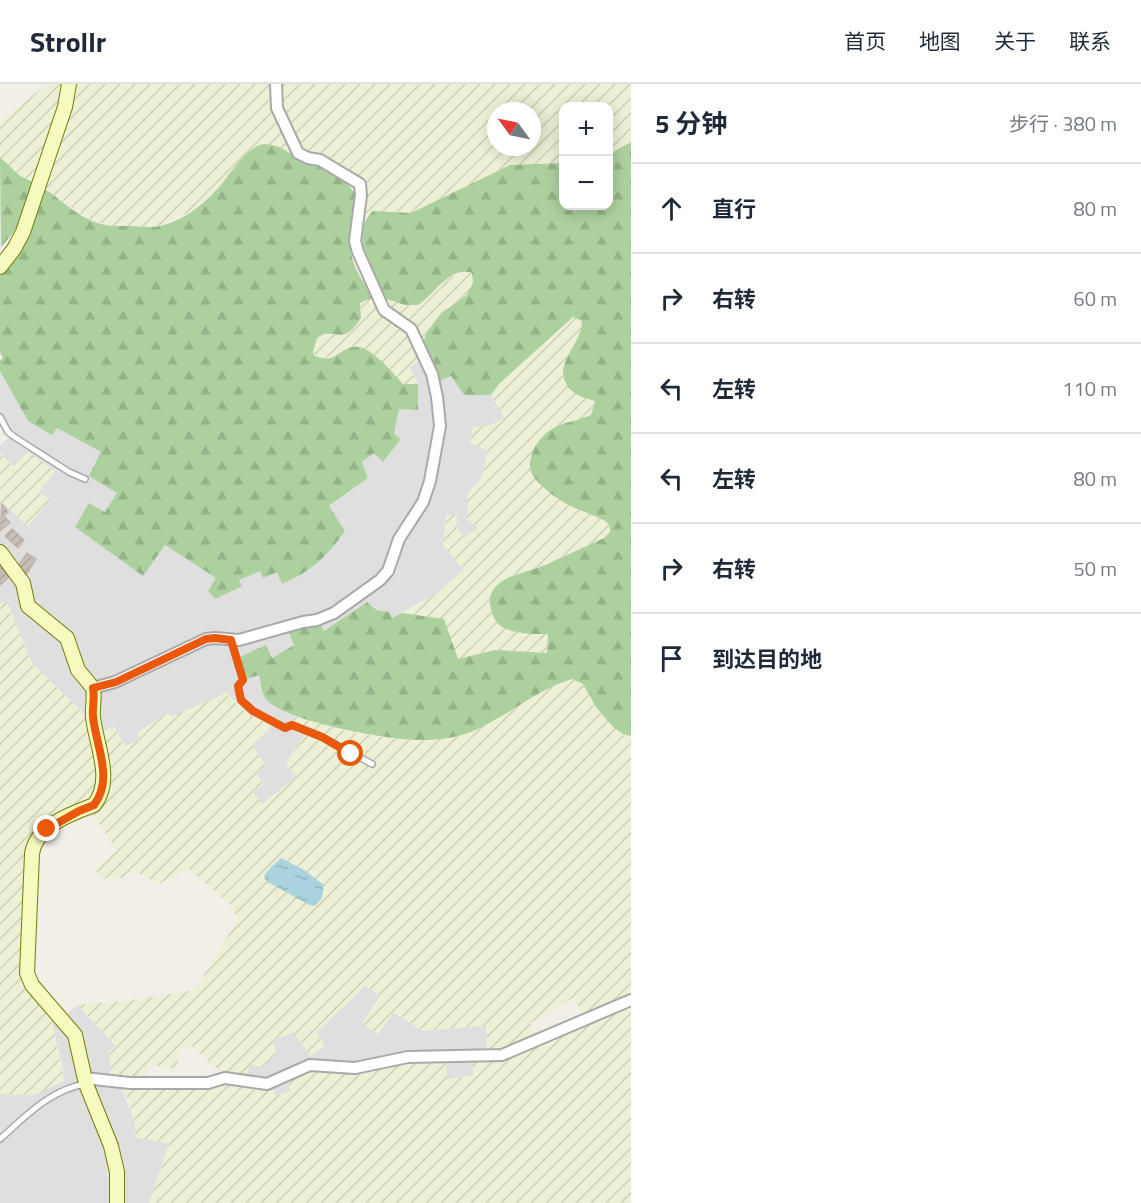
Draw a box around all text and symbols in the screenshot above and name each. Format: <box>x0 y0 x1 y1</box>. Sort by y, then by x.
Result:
text: Strollr <box>30 20 106 63</box>
text: 首页 <box>844 25 886 57</box>
text: 地图 <box>919 25 961 57</box>
text: 关于 <box>994 25 1036 57</box>
text: 联系 <box>1069 25 1111 57</box>
north arrow <box>487 102 541 156</box>
map controls <box>559 102 613 210</box>
button: + <box>559 102 613 156</box>
text: 5 分钟 <box>655 104 727 143</box>
text: 步行 · 380 m <box>1009 108 1117 139</box>
button: − <box>559 156 613 210</box>
icon: ahead <box>655 192 688 225</box>
text: 直行 <box>712 192 756 226</box>
text: 80 m <box>1073 193 1117 224</box>
icon: right <box>655 282 688 315</box>
text: 右转 <box>712 282 756 316</box>
text: 60 m <box>1073 283 1117 314</box>
icon: left <box>655 372 688 405</box>
text: 左转 <box>712 372 756 406</box>
text: 110 m <box>1062 373 1117 404</box>
icon: left <box>655 462 688 495</box>
text: 左转 <box>712 462 756 496</box>
text: 80 m <box>1073 463 1117 494</box>
icon: right <box>655 552 688 585</box>
text: 右转 <box>712 552 756 586</box>
text: 50 m <box>1073 553 1117 584</box>
icon: arrive <box>655 642 688 675</box>
text: 到达目的地 <box>712 642 822 676</box>
route start <box>337 740 363 766</box>
route end <box>33 815 59 841</box>

